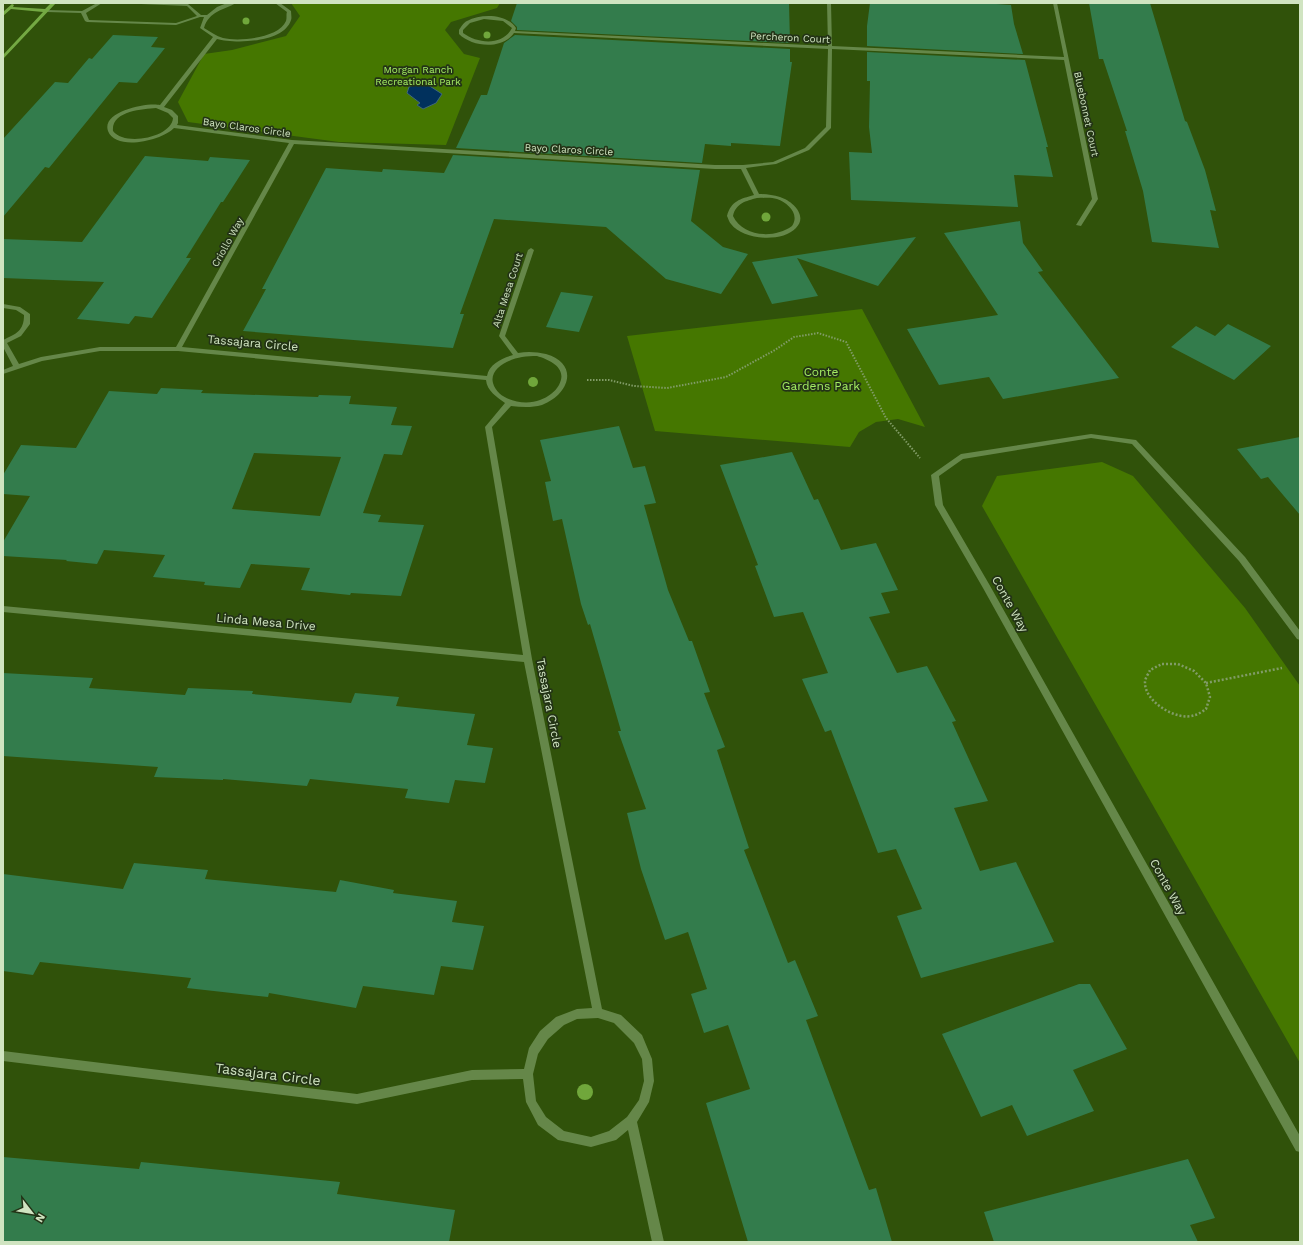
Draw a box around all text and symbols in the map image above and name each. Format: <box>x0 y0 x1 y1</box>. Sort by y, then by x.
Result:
street label: Percheron Court <box>750 30 831 45</box>
park label: Morgan Ranch Recreational Park <box>375 64 461 87</box>
street label: Bluebonnet Court <box>1072 71 1101 158</box>
street label: Bayo Claros Circle <box>202 116 292 139</box>
street label: Bayo Claros Circle <box>524 142 614 157</box>
street label: Criollo Way <box>209 215 246 269</box>
street label: Alta Mesa Court <box>490 251 525 329</box>
street label: Tassajara Circle <box>207 332 299 354</box>
park label: Conte Gardens Park <box>782 365 860 393</box>
street label: Conte Way <box>989 573 1032 635</box>
street label: Linda Mesa Drive <box>216 611 316 633</box>
street label: Tassajara Circle <box>533 657 565 749</box>
street label: Conte Way <box>1147 856 1190 918</box>
street label: Tassajara Circle <box>214 1060 322 1088</box>
north arrow <box>12 1193 52 1233</box>
text: N <box>32 1211 48 1225</box>

